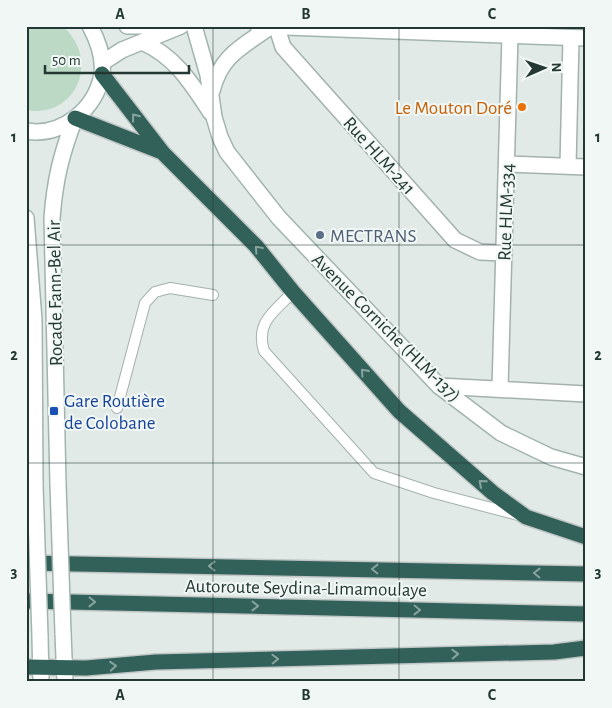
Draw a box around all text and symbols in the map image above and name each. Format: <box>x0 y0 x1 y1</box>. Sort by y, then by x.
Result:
text: A <box>115 6 125 22</box>
text: B <box>301 6 311 22</box>
text: C <box>488 6 497 22</box>
scale bar <box>45 42 189 74</box>
north arrow <box>520 42 570 92</box>
text: 50 m <box>52 53 81 68</box>
text: N <box>549 62 563 73</box>
place label: Le Mouton Doré <box>395 99 512 118</box>
marker: Le Mouton Doré <box>516 101 528 113</box>
one-way arrow <box>133 114 141 123</box>
street label: Rue HLM-241 <box>339 114 418 198</box>
text: 1 <box>11 129 17 145</box>
text: 1 <box>595 129 601 145</box>
street label: Rue HLM-334 <box>495 163 518 261</box>
street label: Rocade Fann-Bel Air <box>45 220 66 366</box>
place label: MECTRANS <box>330 227 417 246</box>
marker: MECTRANS <box>314 229 326 241</box>
one-way arrow <box>255 246 263 255</box>
street label: Avenue Corniche (HLM-137) <box>308 250 464 406</box>
text: 2 <box>10 347 18 363</box>
text: 2 <box>594 347 602 363</box>
one-way arrow <box>361 368 370 377</box>
place label: Gare Routière de Colobane <box>64 392 165 433</box>
marker: Gare Routière de Colobane <box>48 405 60 417</box>
one-way arrow <box>478 480 487 489</box>
one-way arrow <box>208 561 216 571</box>
text: 3 <box>11 564 18 580</box>
one-way arrow <box>370 564 378 575</box>
text: 3 <box>595 564 602 580</box>
one-way arrow <box>533 568 540 578</box>
street label: Autoroute Seydina-Limamoulaye <box>185 577 427 600</box>
one-way arrow <box>89 597 97 608</box>
one-way arrow <box>252 601 259 611</box>
one-way arrow <box>414 605 422 615</box>
one-way arrow <box>452 649 459 659</box>
one-way arrow <box>272 654 279 664</box>
one-way arrow <box>109 660 117 671</box>
text: A <box>115 687 125 703</box>
text: B <box>301 687 311 703</box>
text: C <box>488 687 497 703</box>

